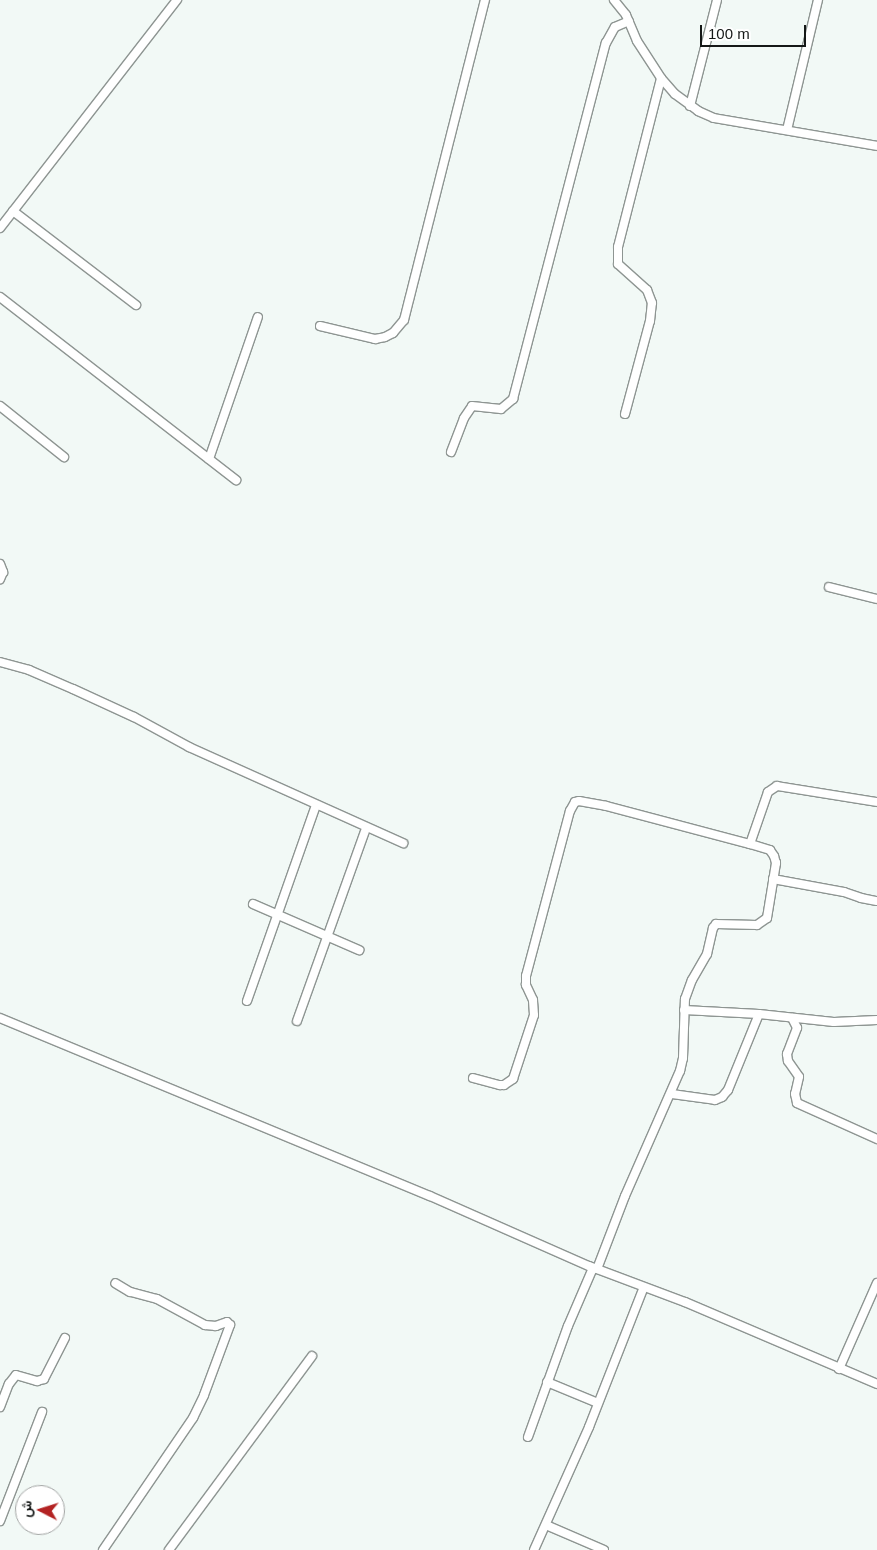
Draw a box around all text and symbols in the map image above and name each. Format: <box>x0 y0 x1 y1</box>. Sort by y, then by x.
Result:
scale bar <box>702 15 808 47</box>
text: 100 m <box>708 25 750 42</box>
north arrow <box>15 1485 65 1535</box>
text: ش <box>17 1500 35 1518</box>

